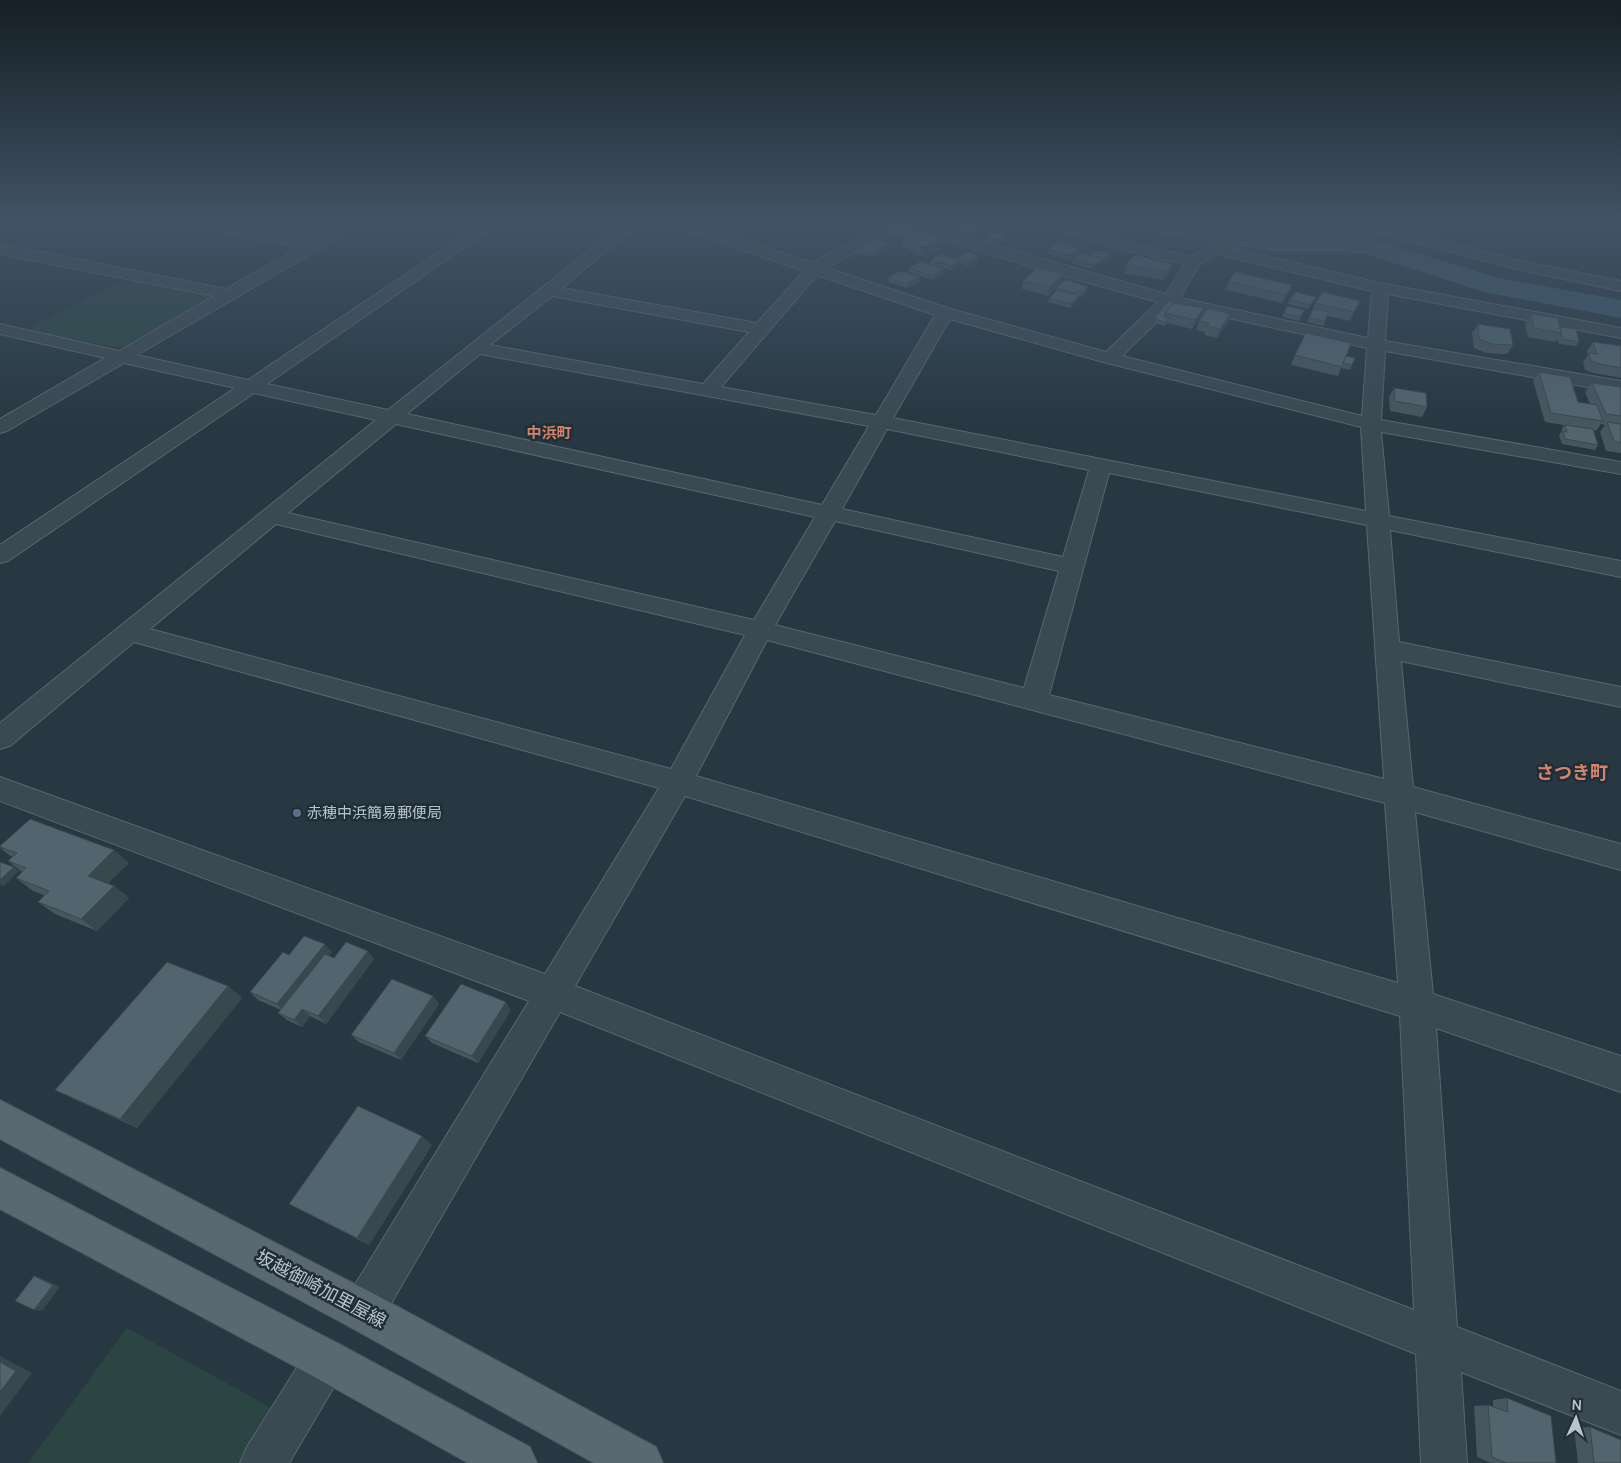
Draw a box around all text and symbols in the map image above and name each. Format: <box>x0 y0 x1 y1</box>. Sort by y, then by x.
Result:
district label: 中浜町 <box>526 422 572 443</box>
district label: さつき町 <box>1536 760 1608 784</box>
place label: 赤穂中浜簡易郵便局 <box>307 802 442 823</box>
marker: 赤穂中浜簡易郵便局 <box>291 807 303 819</box>
street label: 坂越御崎加里屋線 <box>252 1244 391 1333</box>
north arrow <box>1551 1393 1601 1443</box>
text: N <box>1571 1395 1582 1414</box>

